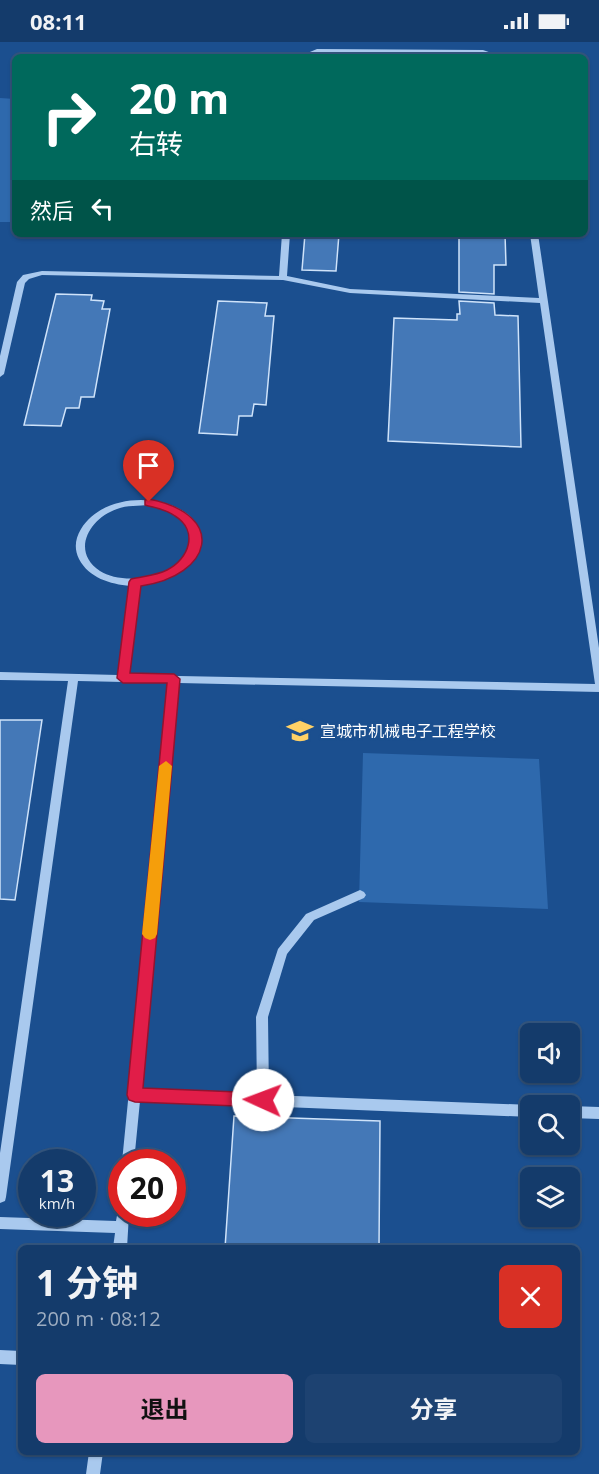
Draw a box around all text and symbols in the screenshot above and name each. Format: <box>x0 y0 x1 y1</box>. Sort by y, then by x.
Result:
text: 08:11 <box>30 6 87 36</box>
text: 20 m <box>129 69 229 126</box>
icon: right <box>30 78 108 156</box>
text: 右转 <box>129 125 183 162</box>
icon: left <box>86 192 119 225</box>
text: 然后 <box>30 195 74 225</box>
pin <box>123 440 174 502</box>
icon: arrive <box>132 449 165 482</box>
school or university icon: 宣城市机械电子工程学校 <box>285 716 315 746</box>
place label: 宣城市机械电子工程学校 <box>320 720 496 742</box>
map controls <box>520 1023 580 1227</box>
button: sound <box>520 1023 580 1083</box>
position arrow <box>231 1068 295 1132</box>
button: search <box>520 1095 580 1155</box>
speed limit sign: 20 <box>108 1149 186 1227</box>
text: 13 <box>40 1160 74 1201</box>
button: layers <box>520 1167 580 1227</box>
text: km/h <box>39 1193 75 1213</box>
text: 1 分钟 <box>36 1258 138 1307</box>
button: close <box>499 1265 562 1328</box>
text: 200 m · 08:12 <box>36 1305 161 1332</box>
button: 退出 <box>36 1374 293 1443</box>
button: 分享 <box>305 1374 562 1443</box>

